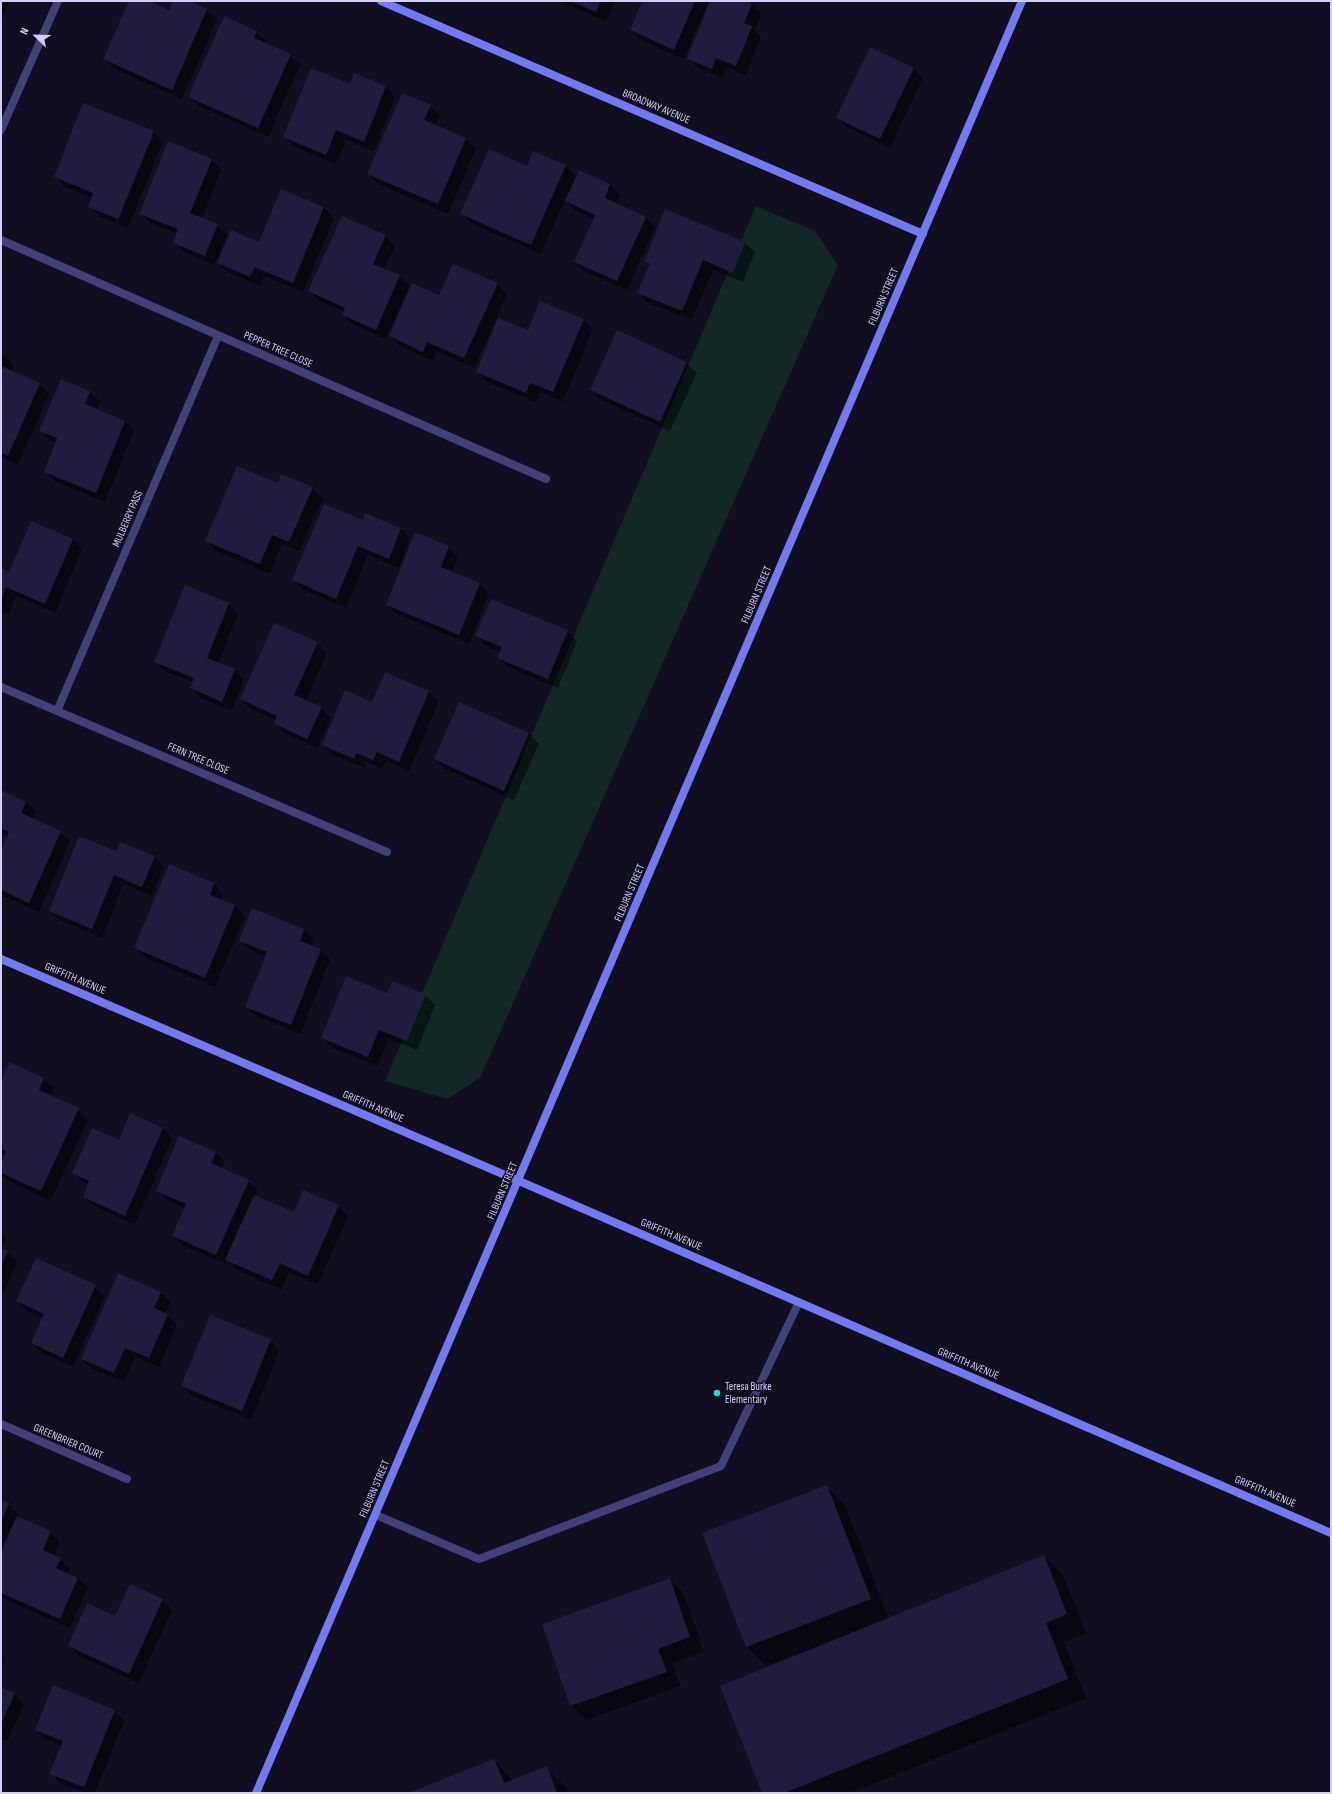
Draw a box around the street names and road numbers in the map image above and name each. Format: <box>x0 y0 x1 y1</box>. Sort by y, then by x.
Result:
street label: BROADWAY AVENUE <box>620 87 692 127</box>
street label: FILBURN STREET <box>866 266 902 328</box>
street label: PEPPER TREE CLOSE <box>242 329 314 371</box>
street label: MULBERRY PASS <box>110 489 146 549</box>
street label: FILBURN STREET <box>739 564 775 626</box>
street label: FERN TREE CLOSE <box>165 740 231 778</box>
street label: FILBURN STREET <box>612 862 648 924</box>
street label: GRIFFITH AVENUE <box>43 960 107 998</box>
street label: GRIFFITH AVENUE <box>341 1088 405 1126</box>
street label: FILBURN STREET <box>485 1160 521 1222</box>
street label: GRIFFITH AVENUE <box>639 1216 703 1254</box>
street label: GRIFFITH AVENUE <box>936 1345 1000 1383</box>
street label: GREENBRIER COURT <box>31 1421 105 1463</box>
street label: FILBURN STREET <box>357 1458 393 1520</box>
street label: GRIFFITH AVENUE <box>1233 1473 1297 1511</box>

